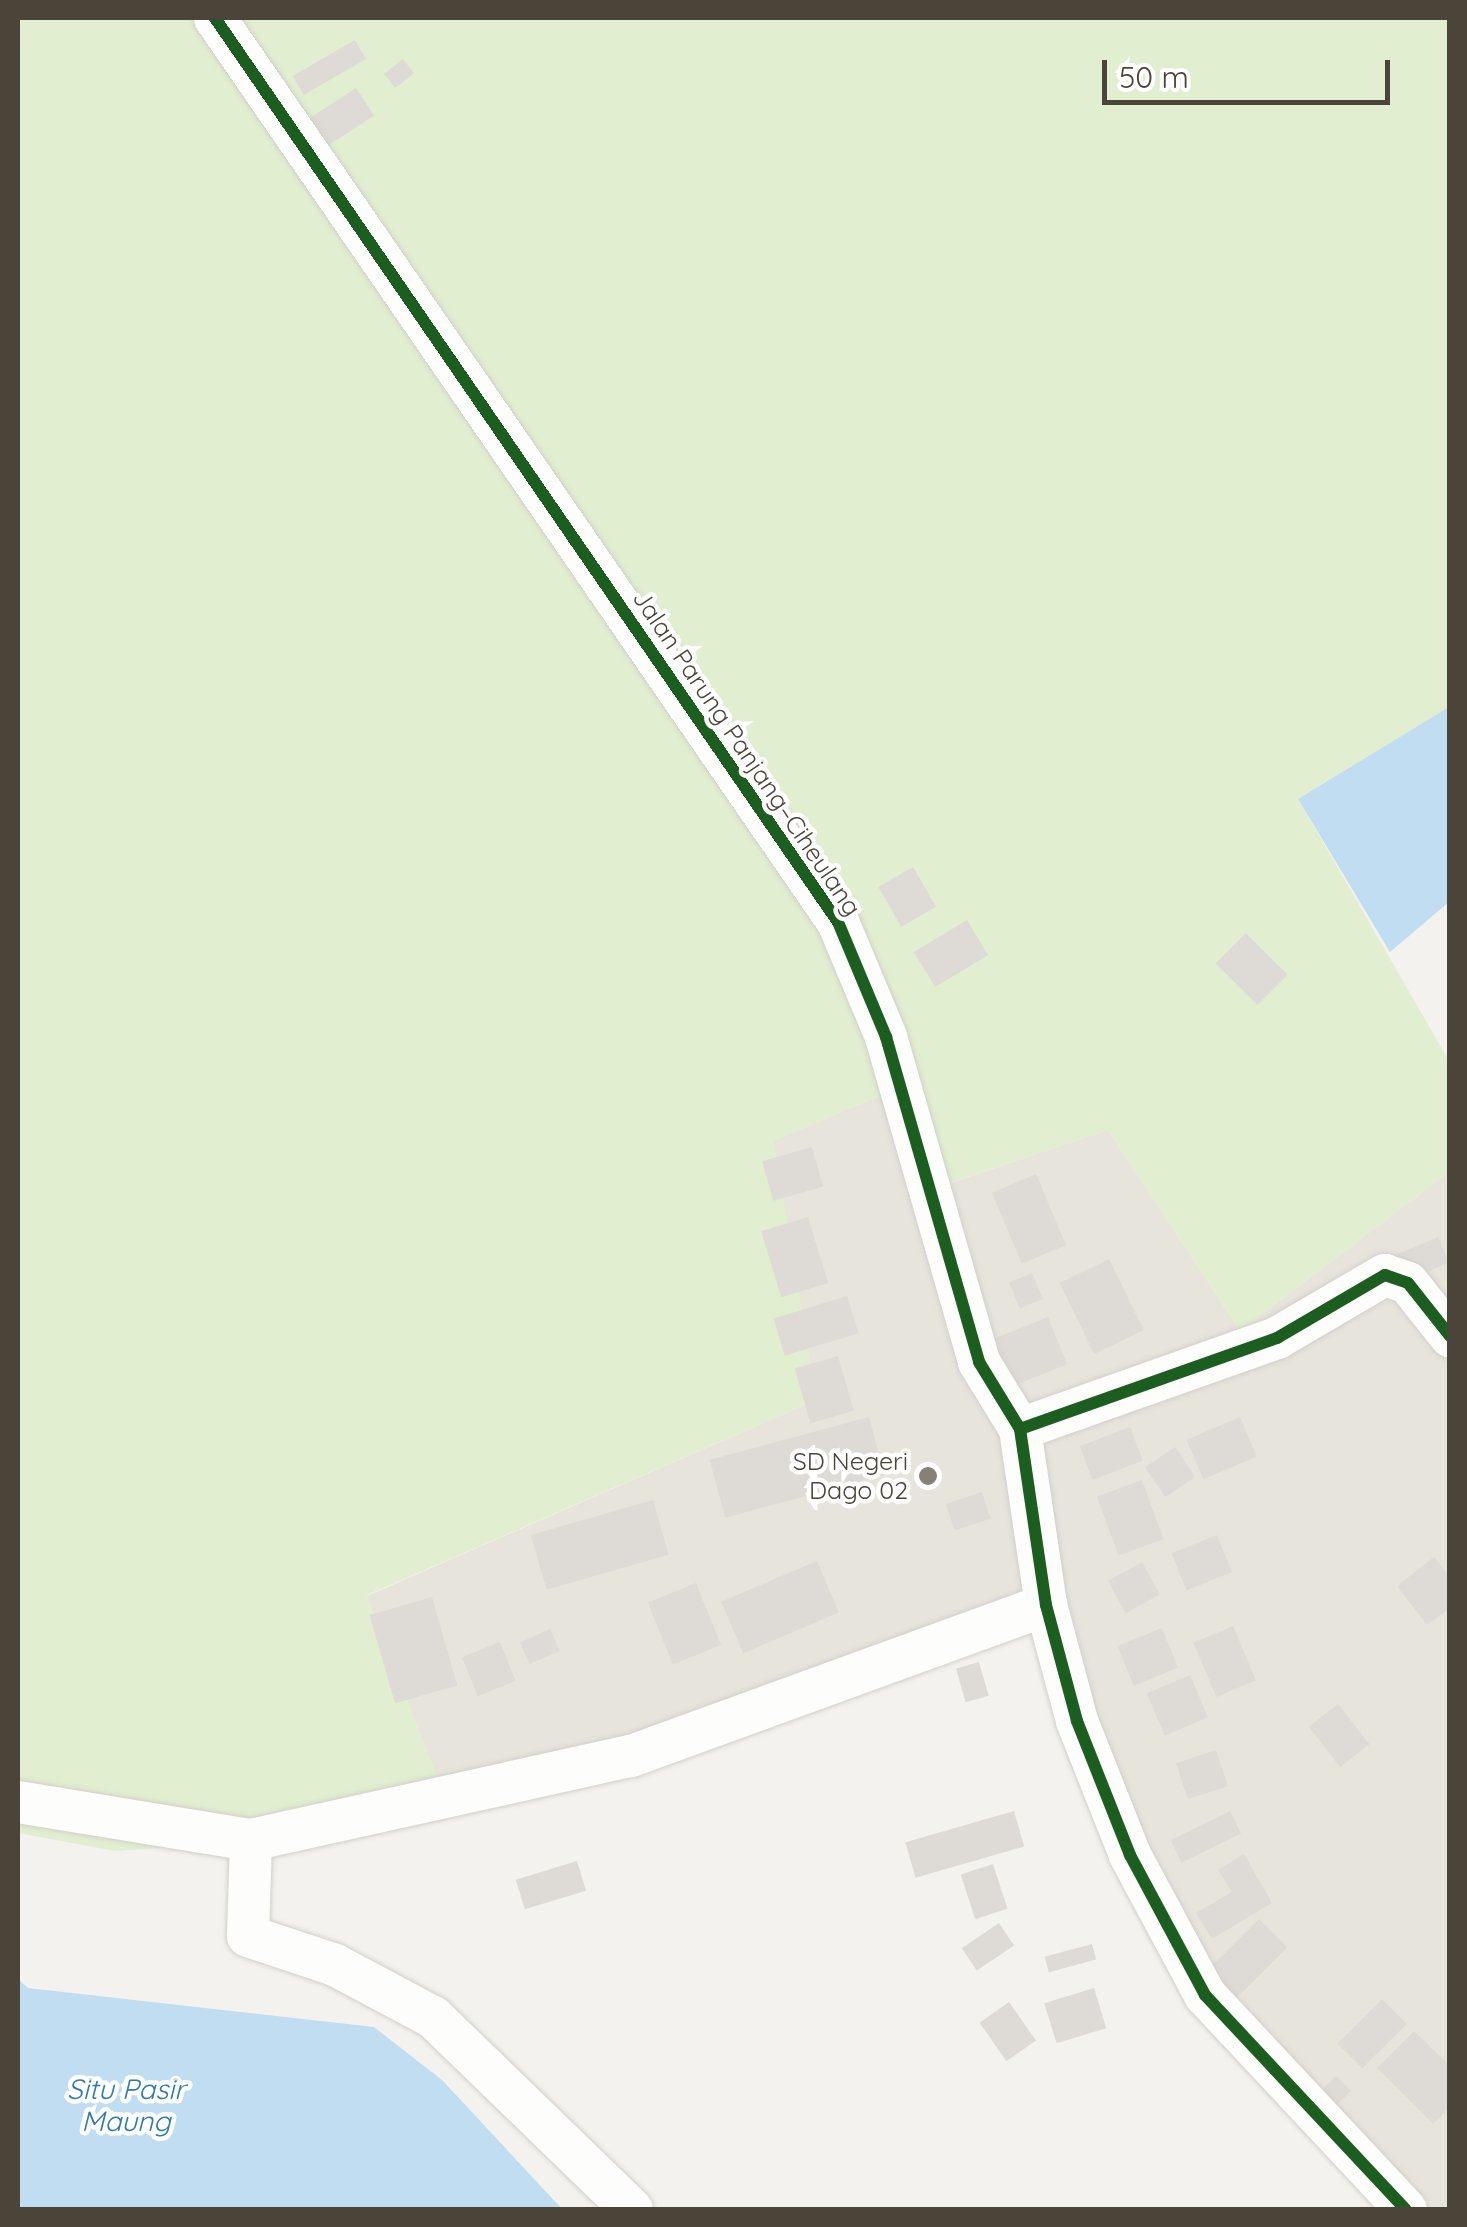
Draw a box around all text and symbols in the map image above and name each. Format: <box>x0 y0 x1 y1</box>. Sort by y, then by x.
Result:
scale bar <box>1107 40 1394 102</box>
text: 50 m <box>1119 58 1189 96</box>
street label: Jalan Parung Panjang–Ciheulang <box>626 584 868 922</box>
place label: SD Negeri Dago 02 <box>793 1447 908 1506</box>
marker: SD Negeri Dago 02 <box>917 1465 939 1487</box>
water label: Situ Pasir Maung <box>67 2072 185 2138</box>

